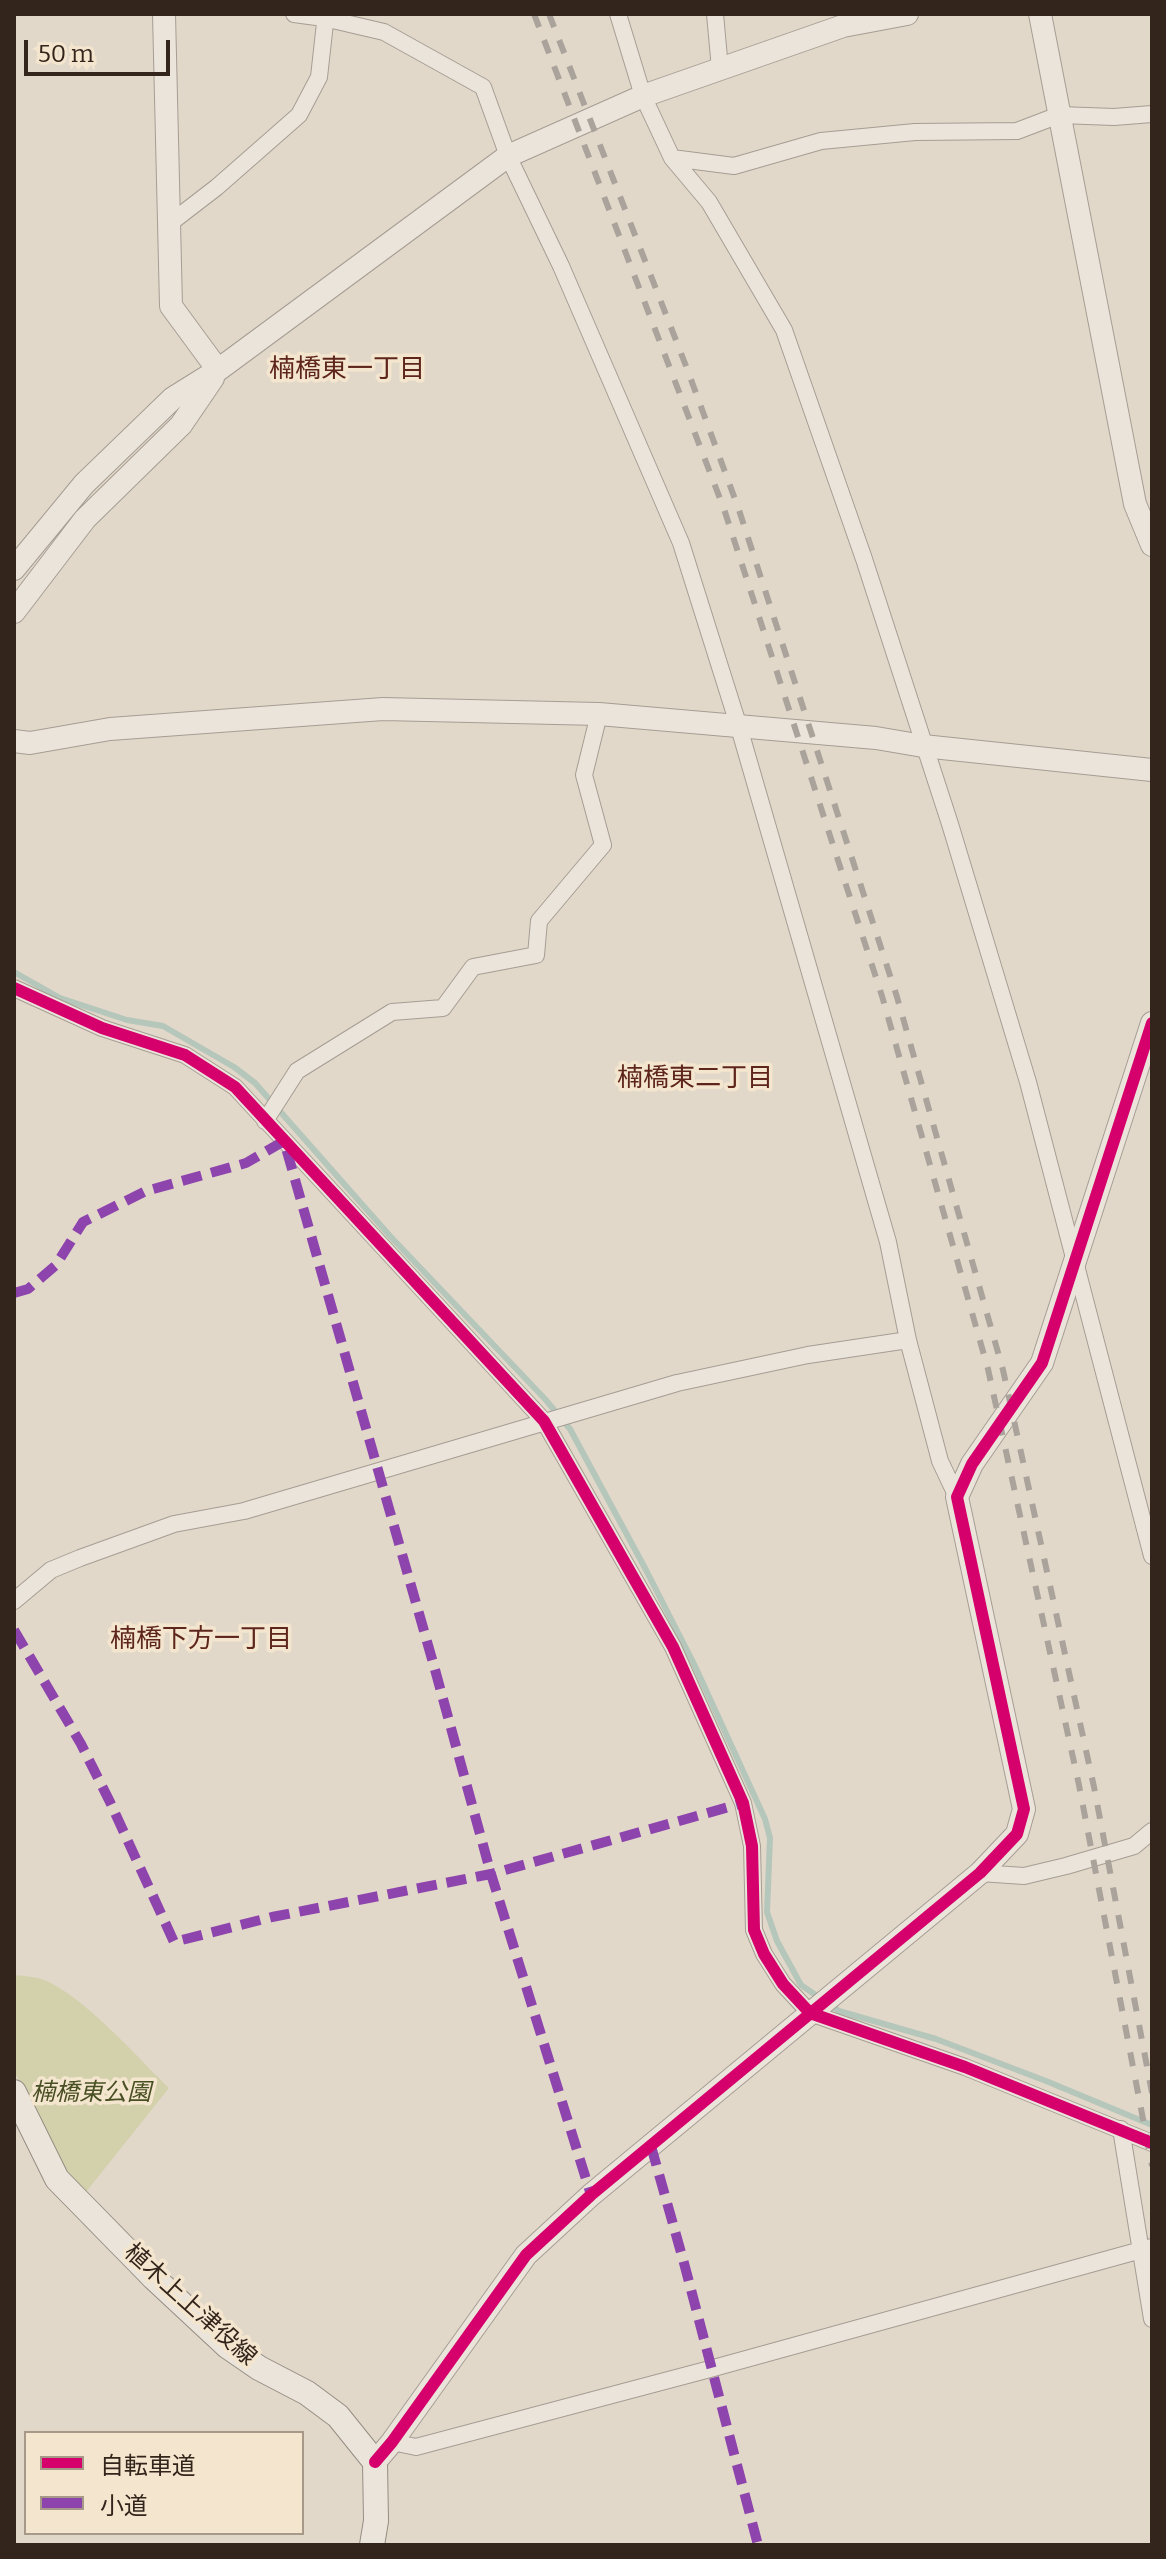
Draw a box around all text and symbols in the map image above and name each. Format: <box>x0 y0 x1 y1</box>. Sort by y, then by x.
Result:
scale bar <box>28 24 174 74</box>
text: 50 m <box>38 40 94 68</box>
district label: 楠橋東一丁目 <box>269 354 425 386</box>
district label: 楠橋東二丁目 <box>617 1063 773 1095</box>
district label: 楠橋下方一丁目 <box>110 1624 292 1656</box>
park label: 楠橋東公園 <box>31 2079 151 2107</box>
street label: 植木上上津役線 <box>118 2238 262 2372</box>
legend <box>24 2431 304 2535</box>
text: 自転車道 <box>100 2452 196 2480</box>
text: 小道 <box>100 2492 148 2520</box>

